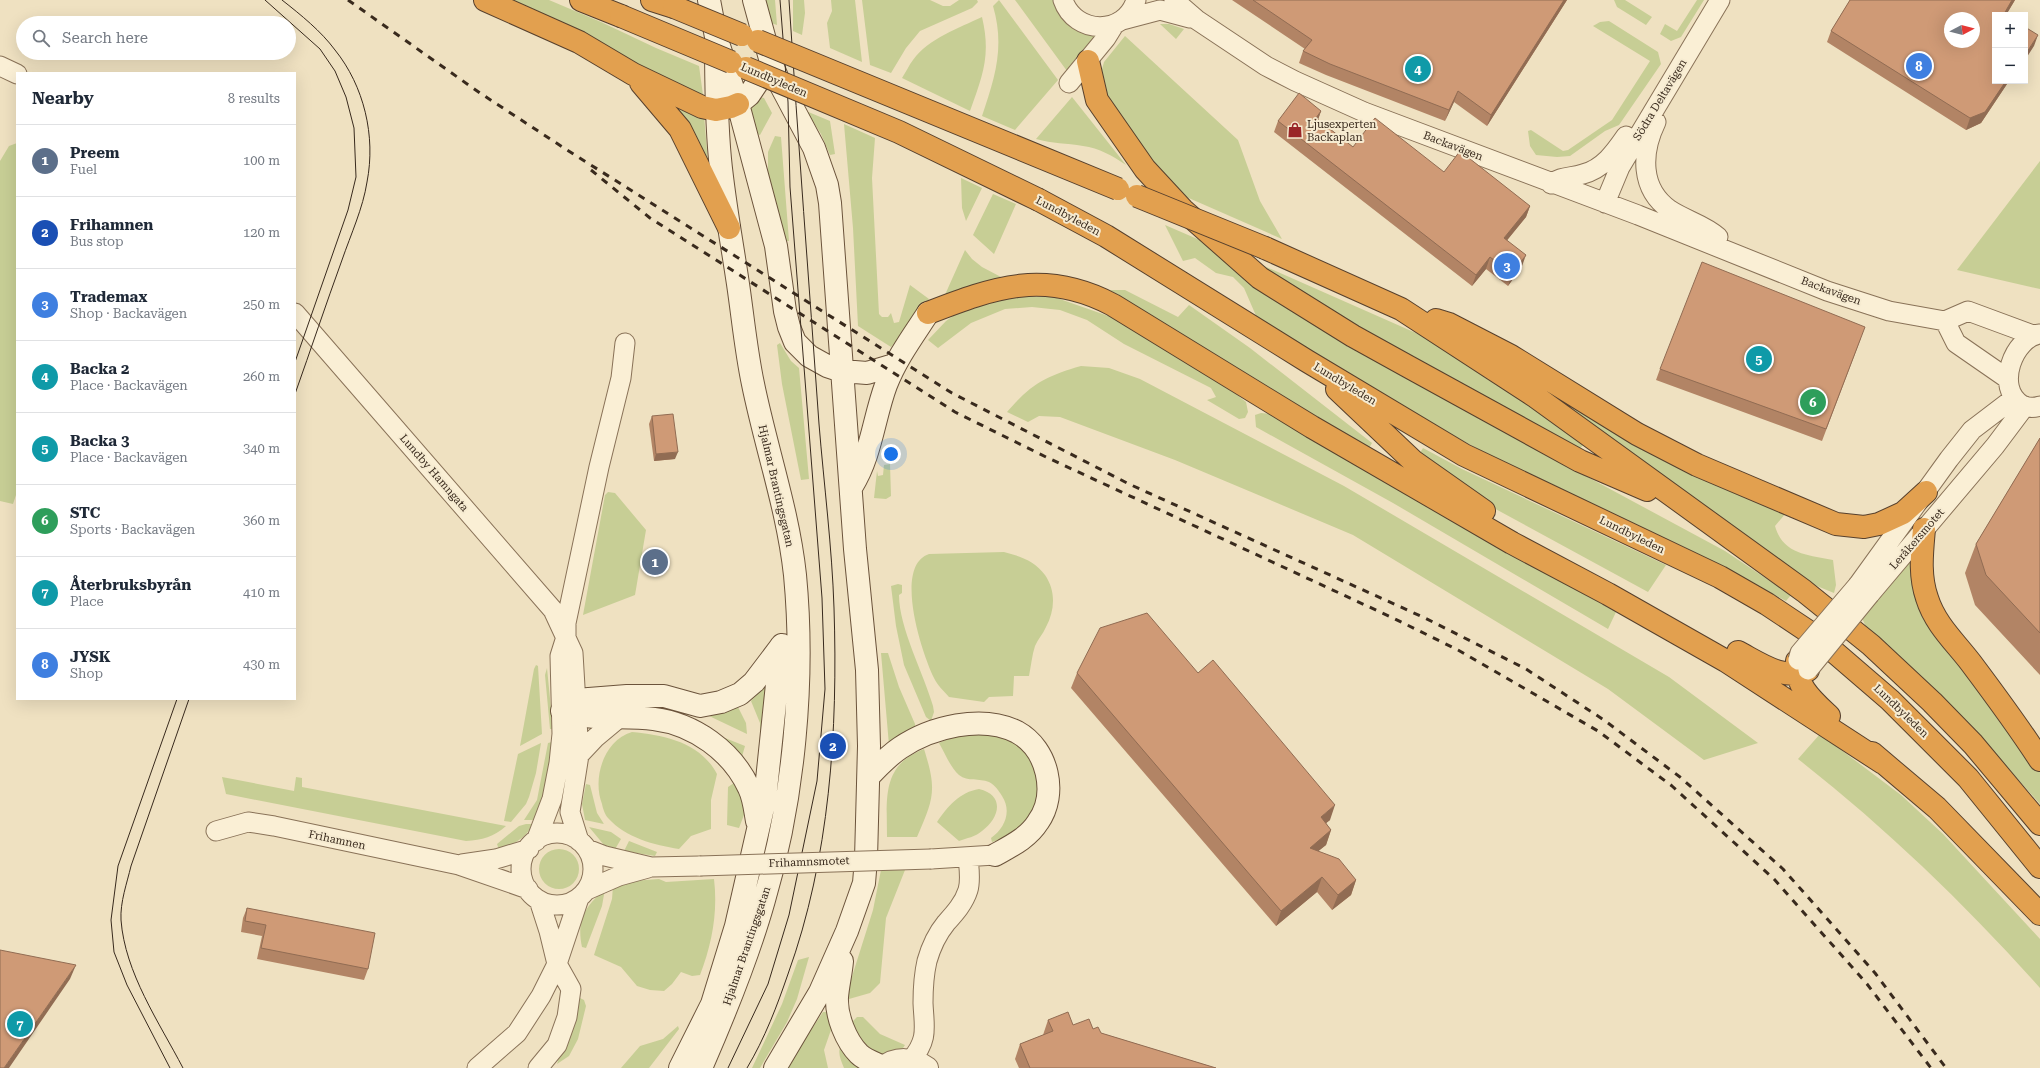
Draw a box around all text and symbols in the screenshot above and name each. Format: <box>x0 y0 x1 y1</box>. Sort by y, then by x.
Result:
north arrow <box>1944 12 1980 48</box>
map controls <box>1992 12 2028 84</box>
button: + <box>1992 12 2028 48</box>
search box <box>16 16 296 60</box>
icon: search <box>30 27 52 49</box>
text: Search here <box>62 29 148 47</box>
button: − <box>1992 48 2028 84</box>
pin: 8 <box>1906 51 1932 81</box>
pin: 4 <box>1405 54 1431 84</box>
street label: Södra Deltavägen <box>1631 57 1689 143</box>
street label: Lundbyleden <box>739 60 809 100</box>
text: Nearby <box>32 88 94 108</box>
text: 8 results <box>228 91 280 106</box>
place label: Ljusexperten Backaplan <box>1307 118 1376 144</box>
shop icon: Ljusexperten Backaplan <box>1286 121 1304 139</box>
street label: Backavägen <box>1421 129 1485 163</box>
text: Preem <box>70 144 119 162</box>
text: 1 <box>41 153 49 168</box>
text: 100 m <box>243 153 280 168</box>
text: Fuel <box>70 162 97 177</box>
street label: Lundbyleden <box>1034 194 1102 238</box>
text: Frihamnen <box>70 216 153 234</box>
text: 2 <box>41 225 49 240</box>
text: 120 m <box>243 225 280 240</box>
text: Bus stop <box>70 234 124 249</box>
pin: 3 <box>1494 251 1520 281</box>
street label: Backavägen <box>1799 274 1863 308</box>
text: Trademax <box>70 288 147 306</box>
text: 3 <box>41 297 49 312</box>
text: 250 m <box>243 297 280 312</box>
text: Shop · Backavägen <box>70 306 187 321</box>
pin: 5 <box>1746 344 1772 374</box>
text: Backa 2 <box>70 360 129 378</box>
street label: Lundbyleden <box>1311 360 1379 408</box>
text: 4 <box>41 369 49 384</box>
text: 260 m <box>243 369 280 384</box>
text: Place · Backavägen <box>70 378 188 393</box>
pin: 6 <box>1800 387 1826 417</box>
street label: Hjalmar Brantingsgatan <box>756 424 796 548</box>
text: Backa 3 <box>70 432 129 450</box>
street label: Lundby Hamngata <box>397 432 471 514</box>
text: 5 <box>41 441 49 456</box>
text: 340 m <box>243 441 280 456</box>
your location <box>881 444 901 464</box>
text: Place · Backavägen <box>70 450 188 465</box>
text: STC <box>70 504 100 522</box>
street label: Leråkersmotet <box>1887 506 1947 572</box>
text: 6 <box>41 513 49 528</box>
text: 360 m <box>243 513 280 528</box>
street label: Lundbyleden <box>1597 514 1667 556</box>
text: Sports · Backavägen <box>70 522 195 537</box>
pin: 1 <box>642 547 668 577</box>
text: Återbruksbyrån <box>70 576 191 594</box>
text: 7 <box>41 585 49 600</box>
text: 410 m <box>243 585 280 600</box>
text: Place <box>70 594 104 609</box>
text: JYSK <box>70 648 110 666</box>
text: 8 <box>41 657 49 672</box>
text: 430 m <box>243 657 280 672</box>
text: Shop <box>70 666 103 681</box>
street label: Lundbyleden <box>1871 682 1931 740</box>
pin: 2 <box>820 731 846 761</box>
street label: Frihamnen <box>307 828 367 852</box>
street label: Frihamnsmotet <box>768 854 850 870</box>
street label: Hjalmar Brantingsgatan <box>720 885 774 1007</box>
pin: 7 <box>7 1009 33 1039</box>

